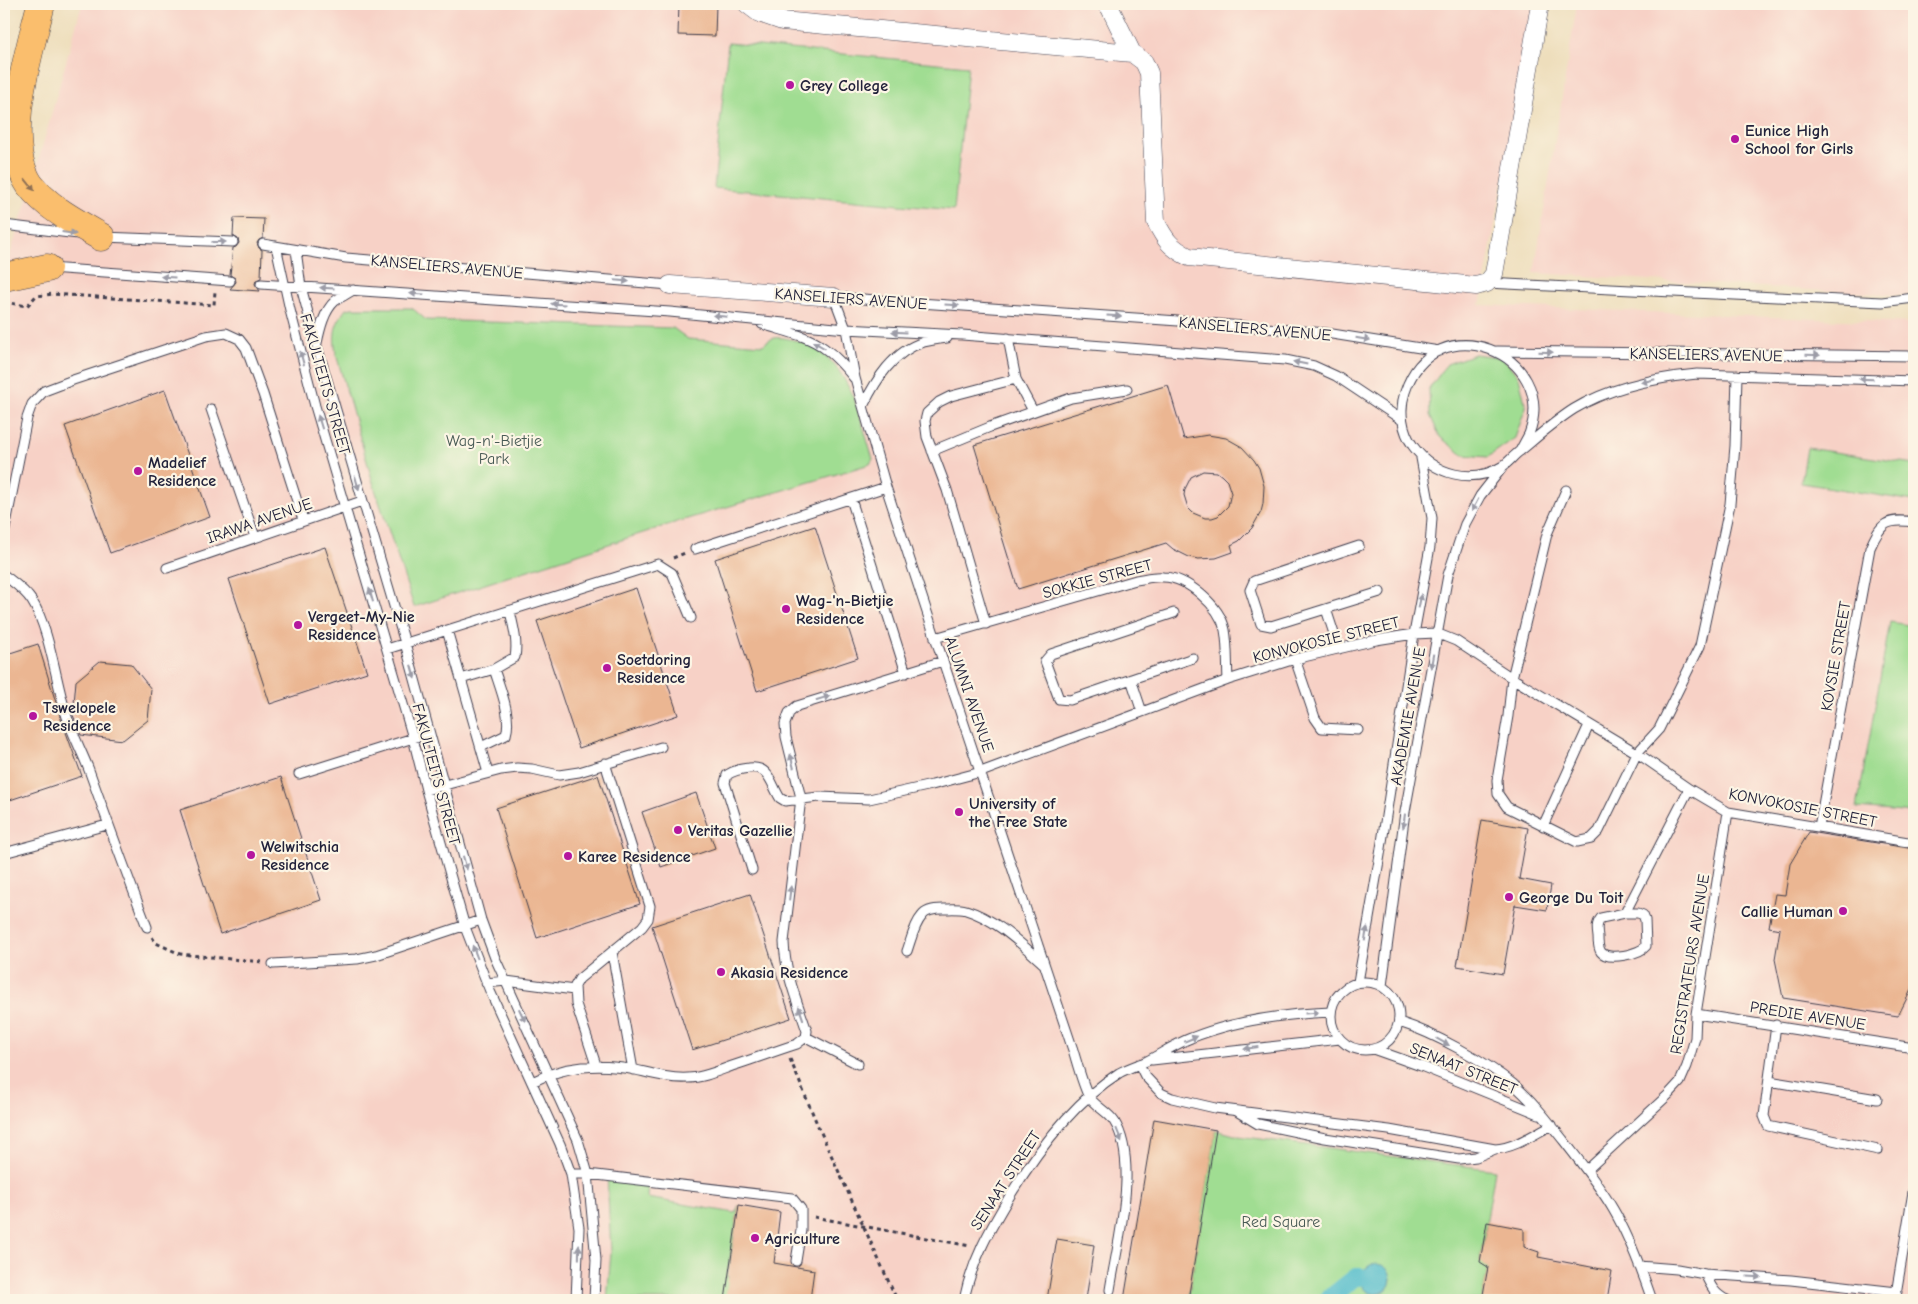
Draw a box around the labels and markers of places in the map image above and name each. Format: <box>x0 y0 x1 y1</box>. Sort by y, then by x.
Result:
place label: Grey College <box>800 77 888 95</box>
marker: Grey College <box>784 79 796 91</box>
place label: Eunice High School for Girls <box>1745 122 1853 158</box>
marker: Eunice High School for Girls <box>1729 133 1741 145</box>
place label: Madelief Residence <box>148 454 216 490</box>
marker: Madelief Residence <box>132 465 144 477</box>
place label: Wag-'n-Bietjie Residence <box>796 592 894 628</box>
marker: Wag-'n-Bietjie Residence <box>780 603 792 615</box>
place label: Vergeet-My-Nie Residence <box>308 608 415 644</box>
marker: Vergeet-My-Nie Residence <box>292 619 304 631</box>
place label: Soetdoring Residence <box>617 651 691 687</box>
marker: Soetdoring Residence <box>601 662 613 674</box>
place label: Tswelopele Residence <box>43 699 116 735</box>
marker: Tswelopele Residence <box>27 710 39 722</box>
place label: University of the Free State <box>968 795 1068 831</box>
marker: University of the Free State <box>953 806 965 818</box>
place label: Veritas Gazellie <box>688 822 793 840</box>
marker: Veritas Gazellie <box>672 824 684 836</box>
place label: Welwitschia Residence <box>261 838 339 874</box>
place label: Karee Residence <box>578 848 691 866</box>
marker: Welwitschia Residence <box>245 849 257 861</box>
marker: Karee Residence <box>562 850 574 862</box>
place label: George Du Toit <box>1519 889 1624 907</box>
marker: George Du Toit <box>1503 891 1515 903</box>
place label: Callie Human <box>1741 903 1833 921</box>
marker: Callie Human <box>1837 905 1849 917</box>
place label: Akasia Residence <box>731 964 848 982</box>
marker: Akasia Residence <box>715 966 727 978</box>
place label: Agriculture <box>765 1230 840 1248</box>
marker: Agriculture <box>749 1232 761 1244</box>

